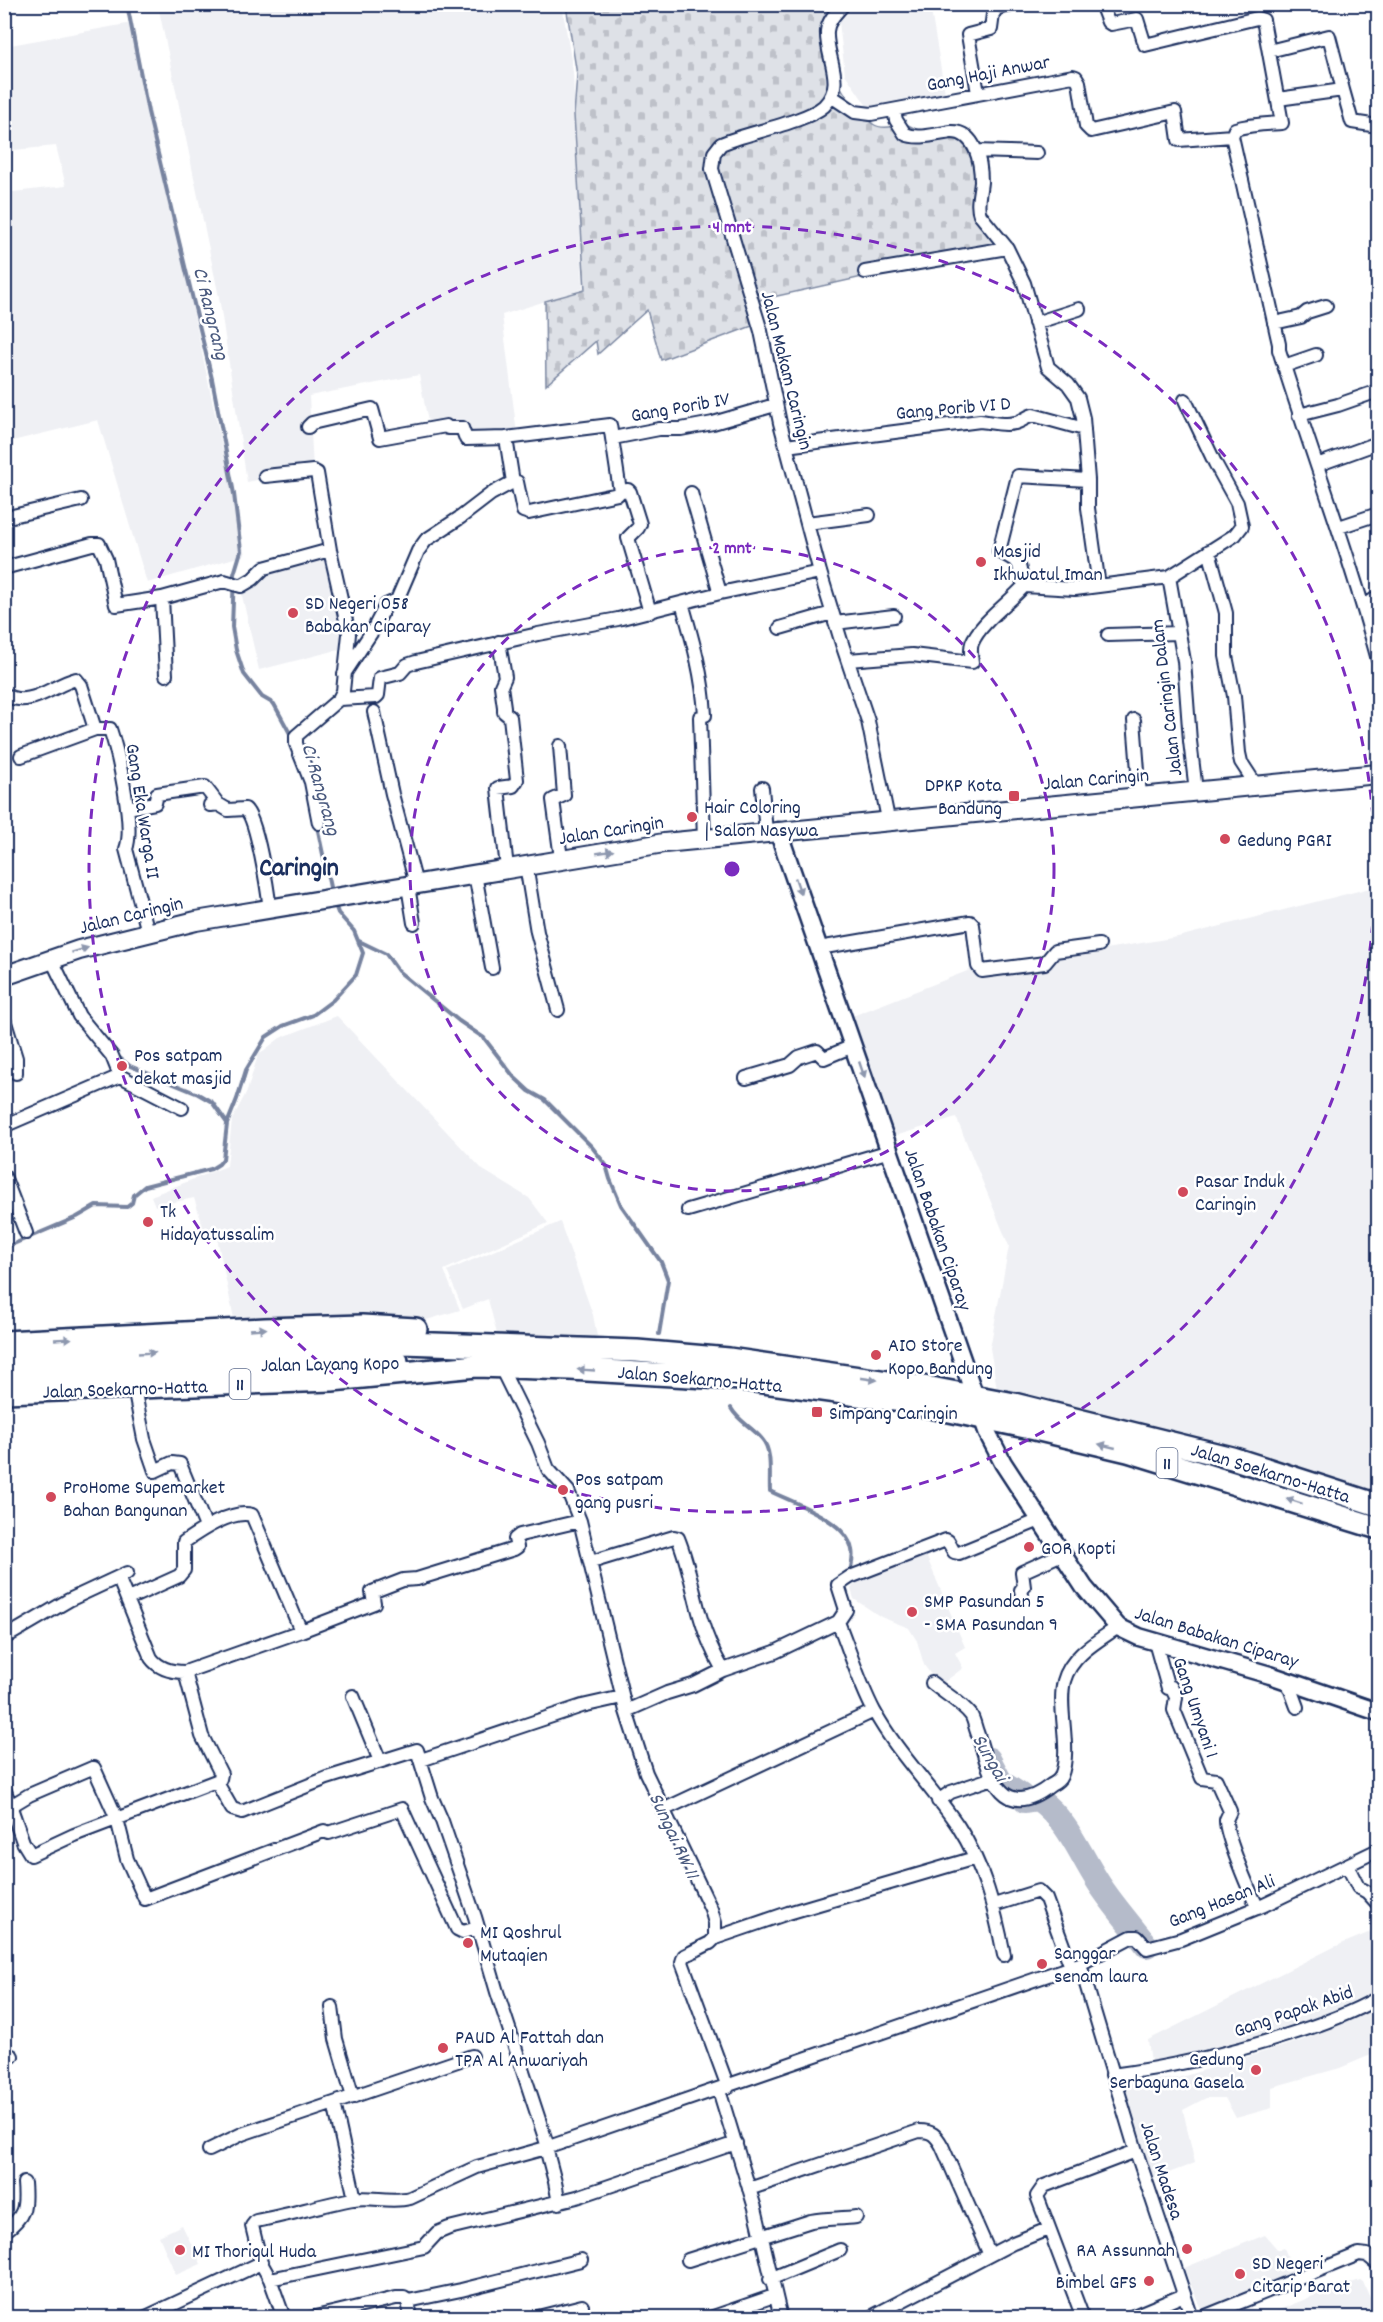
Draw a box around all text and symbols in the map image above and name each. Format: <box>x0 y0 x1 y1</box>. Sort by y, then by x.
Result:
street label: Gang Haji Anwar <box>925 49 1053 101</box>
text: 4 mnt <box>713 216 752 241</box>
water label: Ci Rangrang <box>183 264 235 364</box>
street label: Jalan Makam Caringin <box>752 288 818 453</box>
street label: Gang Porib IV <box>629 386 733 431</box>
street label: Gang Porib VI D <box>895 391 1012 429</box>
text: 2 mnt <box>712 537 752 562</box>
place label: Masjid Ikhwatul Iman <box>993 539 1103 590</box>
marker: Masjid Ikhwatul Iman <box>974 555 988 569</box>
place label: SD Negeri 058 Babakan Ciparay <box>305 591 431 642</box>
marker: SD Negeri 058 Babakan Ciparay <box>286 606 300 620</box>
street label: Jalan Caringin Dalam <box>1144 618 1192 778</box>
water label: Ci Rangrang <box>292 740 347 840</box>
street label: Gang Eka Warga II <box>117 742 166 881</box>
street label: Jalan Caringin <box>1042 762 1150 800</box>
place label: DPKP Kota Bandung <box>925 773 1003 824</box>
marker: DPKP Kota Bandung <box>1007 789 1021 803</box>
place label: Hair Coloring | Salon Nasywa <box>704 795 818 846</box>
street label: Jalan Caringin <box>557 810 666 854</box>
marker: Hair Coloring | Salon Nasywa <box>685 810 699 824</box>
place label: Gedung PGRI <box>1237 828 1332 856</box>
marker: Gedung PGRI <box>1218 832 1232 846</box>
one-way arrow <box>595 847 614 856</box>
district label: Caringin <box>259 851 339 888</box>
centre of rings <box>722 859 742 879</box>
one-way arrow <box>793 877 803 895</box>
street label: Jalan Caringin <box>77 891 186 943</box>
one-way arrow <box>71 945 89 954</box>
place label: Pos satpam dekat masjid <box>134 1043 232 1094</box>
marker: Pos satpam dekat masjid <box>115 1059 129 1073</box>
one-way arrow <box>857 1061 867 1079</box>
street label: Jalan Babakan Ciparay <box>895 1145 977 1316</box>
place label: Pasar Induk Caringin <box>1195 1169 1285 1220</box>
marker: Pasar Induk Caringin <box>1176 1185 1190 1199</box>
place label: Tk Hidayatussalim <box>160 1199 275 1250</box>
marker: Tk Hidayatussalim <box>141 1215 155 1229</box>
one-way arrow <box>248 1325 267 1334</box>
place label: AIO Store Kopo Bandung <box>888 1333 993 1384</box>
one-way arrow <box>53 1335 72 1344</box>
one-way arrow <box>137 1348 156 1357</box>
marker: AIO Store Kopo Bandung <box>869 1348 883 1362</box>
street label: Jalan Layang Kopo <box>261 1351 400 1381</box>
street label: Jalan Soekarno-Hatta <box>616 1360 784 1402</box>
one-way arrow <box>576 1365 595 1374</box>
road number: 11 <box>230 1369 250 1399</box>
street label: Jalan Soekarno-Hatta <box>42 1374 209 1408</box>
one-way arrow <box>859 1374 878 1384</box>
place label: Simpang Caringin <box>829 1401 958 1429</box>
marker: Simpang Caringin <box>810 1405 824 1419</box>
street label: Jalan Soekarno-Hatta <box>1187 1437 1354 1513</box>
one-way arrow <box>1097 1440 1116 1450</box>
road number: 11 <box>1156 1448 1178 1478</box>
place label: Pos satpam gang pusri <box>575 1467 664 1518</box>
place label: ProHome Supemarket Bahan Bangunan <box>63 1475 225 1526</box>
marker: Pos satpam gang pusri <box>556 1483 570 1497</box>
marker: ProHome Supemarket Bahan Bangunan <box>44 1490 58 1504</box>
one-way arrow <box>1285 1495 1303 1505</box>
place label: GOR Kopti <box>1041 1536 1116 1564</box>
marker: GOR Kopti <box>1022 1540 1036 1554</box>
place label: SMP Pasundan 5 - SMA Pasundan 9 <box>924 1589 1058 1640</box>
street label: Jalan Babakan Ciparay <box>1131 1601 1302 1677</box>
marker: SMP Pasundan 5 - SMA Pasundan 9 <box>905 1605 919 1619</box>
street label: Gang Umyani 1 <box>1164 1654 1224 1762</box>
water label: Sungai <box>963 1729 1016 1791</box>
water label: Sungai RW 11 <box>639 1788 706 1886</box>
street label: Gang Hasan Ali <box>1165 1869 1280 1937</box>
place label: MI Qoshrul Mutaqien <box>480 1920 562 1971</box>
marker: MI Qoshrul Mutaqien <box>461 1936 475 1950</box>
place label: Sanggar senam laura <box>1054 1941 1148 1992</box>
marker: Sanggar senam laura <box>1035 1957 1049 1971</box>
street label: Gang Papak Abid <box>1231 1979 1357 2046</box>
place label: PAUD Al Fattah dan TPA Al Anwariyah <box>455 2025 604 2076</box>
marker: PAUD Al Fattah dan TPA Al Anwariyah <box>436 2041 450 2055</box>
place label: Gedung Serbaguna Gasela <box>1110 2047 1245 2098</box>
marker: Gedung Serbaguna Gasela <box>1249 2063 1263 2077</box>
street label: Jalan Madesa <box>1131 2118 1189 2224</box>
place label: RA Assunnah <box>1076 2238 1175 2266</box>
place label: MI Thoriqul Huda <box>192 2239 317 2267</box>
marker: RA Assunnah <box>1180 2242 1194 2256</box>
marker: MI Thoriqul Huda <box>173 2243 187 2257</box>
place label: SD Negeri Citarip Barat <box>1252 2251 1350 2302</box>
marker: SD Negeri Citarip Barat <box>1233 2267 1247 2281</box>
place label: Bimbel GFS <box>1055 2270 1137 2298</box>
marker: Bimbel GFS <box>1142 2274 1156 2288</box>

